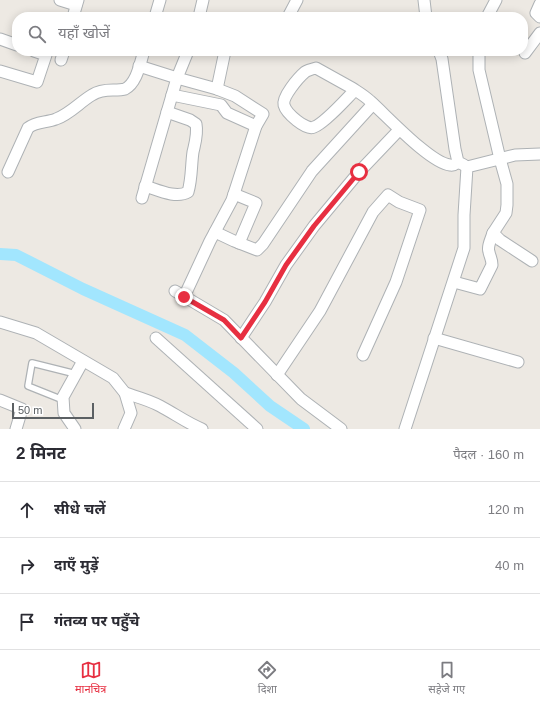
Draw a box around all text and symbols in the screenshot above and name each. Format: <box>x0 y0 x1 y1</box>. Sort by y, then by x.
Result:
search box <box>12 12 528 56</box>
icon: search <box>26 23 48 45</box>
text: यहाँ खोजें <box>58 24 110 41</box>
route start <box>350 163 368 181</box>
route end <box>175 288 193 306</box>
scale bar <box>12 401 94 420</box>
text: 50 m <box>18 404 42 416</box>
text: 2 मिनट <box>16 444 66 463</box>
text: पैदल · 160 m <box>453 447 524 462</box>
icon: ahead <box>16 499 38 521</box>
text: सीधे चलें <box>54 500 105 517</box>
text: 120 m <box>488 502 524 517</box>
icon: right <box>16 555 38 577</box>
text: दाएँ मुड़ें <box>54 556 98 573</box>
text: 40 m <box>495 558 524 573</box>
icon: arrive <box>16 611 38 633</box>
text: गंतव्य पर पहुँचे <box>54 612 139 629</box>
tab: मानचित्र <box>75 659 106 697</box>
tab: दिशा <box>256 659 278 697</box>
tab: सहेजे गए <box>428 659 465 697</box>

